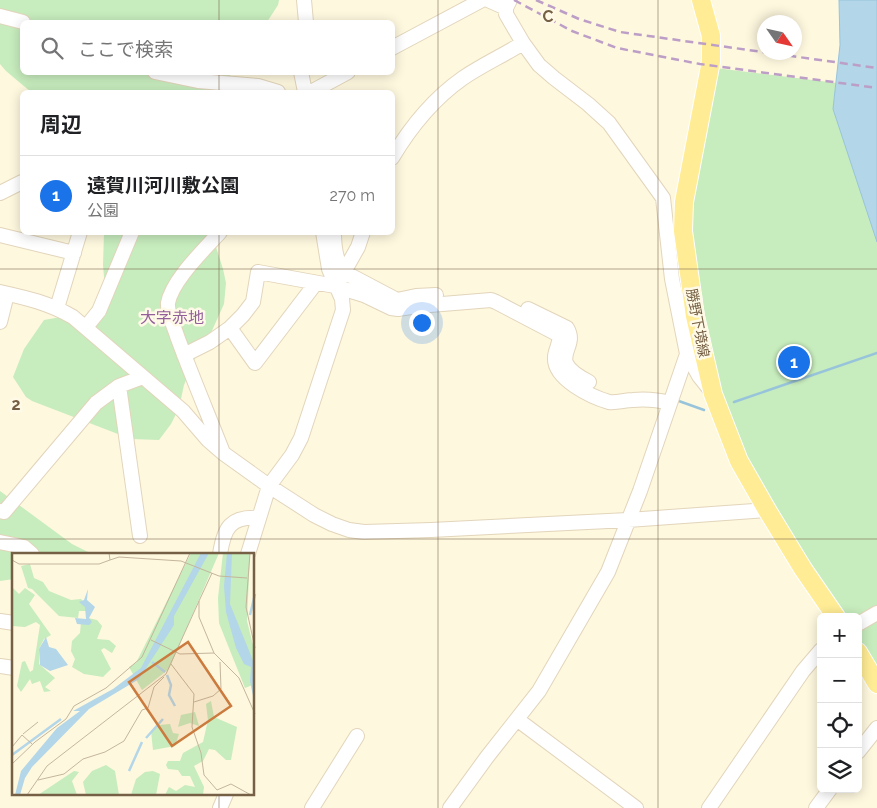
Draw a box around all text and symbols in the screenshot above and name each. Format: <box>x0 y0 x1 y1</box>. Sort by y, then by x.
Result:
text: C <box>543 7 554 26</box>
north arrow <box>757 15 802 60</box>
search box <box>20 20 395 75</box>
icon: search <box>38 34 66 62</box>
text: ここで検索 <box>78 38 173 60</box>
text: 周辺 <box>40 112 82 137</box>
text: 遠賀川河川敷公園 <box>87 174 239 196</box>
text: 1 <box>52 186 60 205</box>
text: 270 m <box>330 186 375 205</box>
text: 公園 <box>87 201 119 220</box>
street label: 勝野下境線 <box>683 287 713 359</box>
district label: 大字赤地 <box>140 308 204 327</box>
your location <box>409 310 435 336</box>
pin: 1 <box>778 343 810 381</box>
text: 2 <box>11 395 21 414</box>
inset map <box>12 553 255 796</box>
map controls <box>817 613 862 793</box>
button: + <box>817 613 862 658</box>
button: − <box>817 658 862 703</box>
button: locate <box>817 703 862 748</box>
button: layers <box>817 748 862 793</box>

